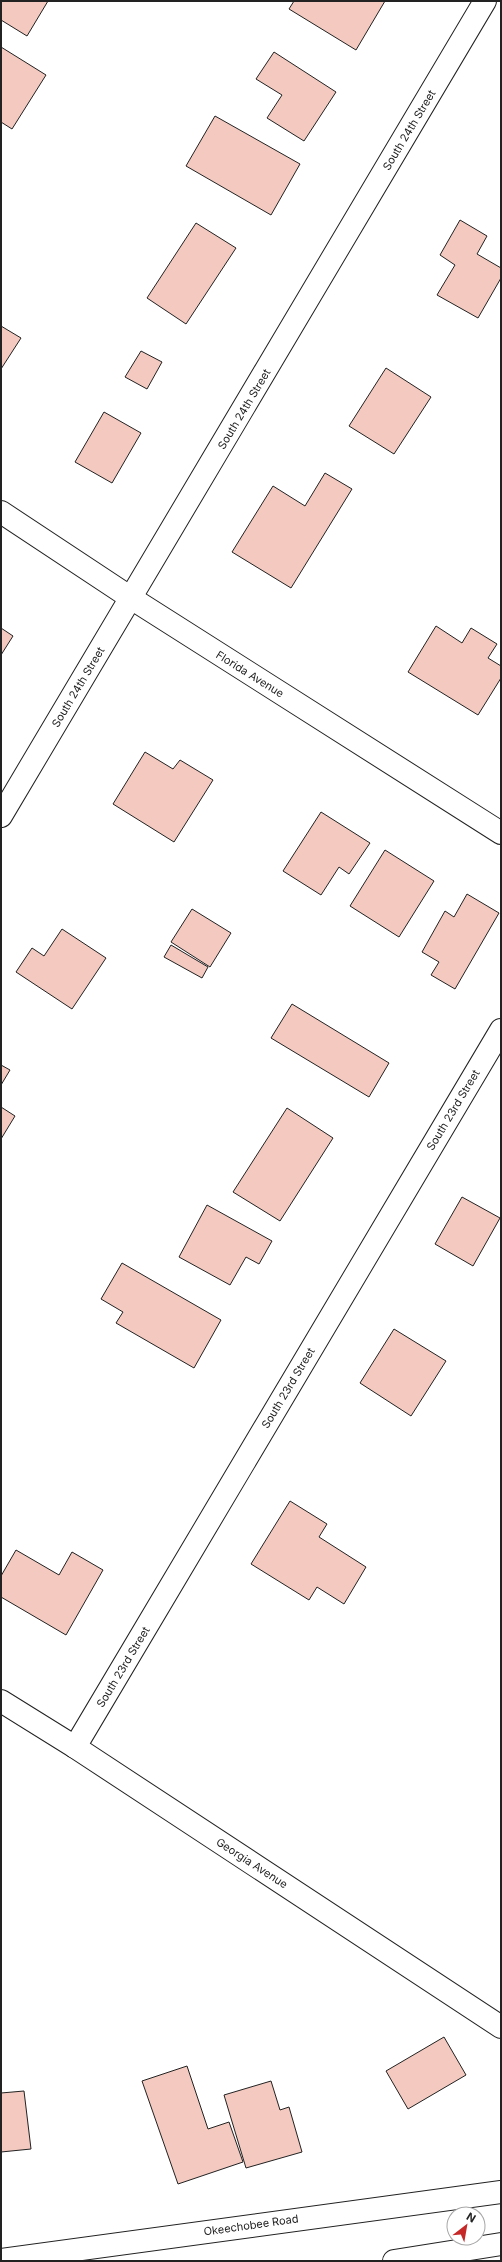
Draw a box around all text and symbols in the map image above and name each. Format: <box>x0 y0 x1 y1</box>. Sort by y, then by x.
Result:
street label: South 24th Street <box>380 87 439 173</box>
street label: South 24th Street <box>215 366 274 452</box>
street label: South 24th Street <box>49 644 108 730</box>
street label: Florida Avenue <box>213 648 287 700</box>
street label: South 23rd Street <box>423 1067 483 1153</box>
street label: South 23rd Street <box>258 1345 318 1431</box>
street label: South 23rd Street <box>93 1624 153 1710</box>
street label: Georgia Avenue <box>214 1835 290 1891</box>
north arrow <box>446 2206 486 2246</box>
text: N <box>464 2209 478 2226</box>
street label: Okeechobee Road <box>203 2211 299 2239</box>

